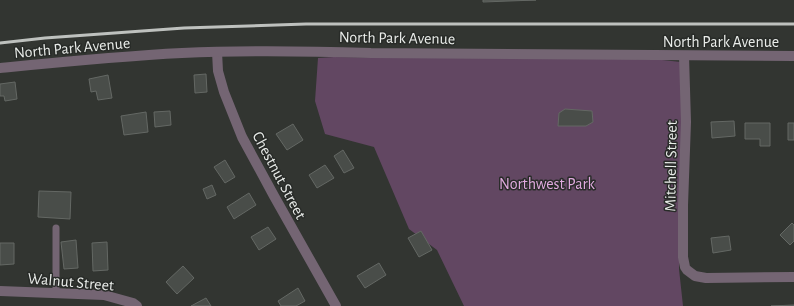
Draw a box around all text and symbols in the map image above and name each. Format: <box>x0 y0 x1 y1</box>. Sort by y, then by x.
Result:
street label: North Park Avenue <box>339 29 455 47</box>
street label: North Park Avenue <box>663 34 779 50</box>
street label: North Park Avenue <box>13 35 131 61</box>
street label: Mitchell Street <box>662 120 680 212</box>
street label: Chestnut Street <box>249 129 309 222</box>
park label: Northwest Park <box>499 176 596 192</box>
street label: Walnut Street <box>27 270 115 294</box>

